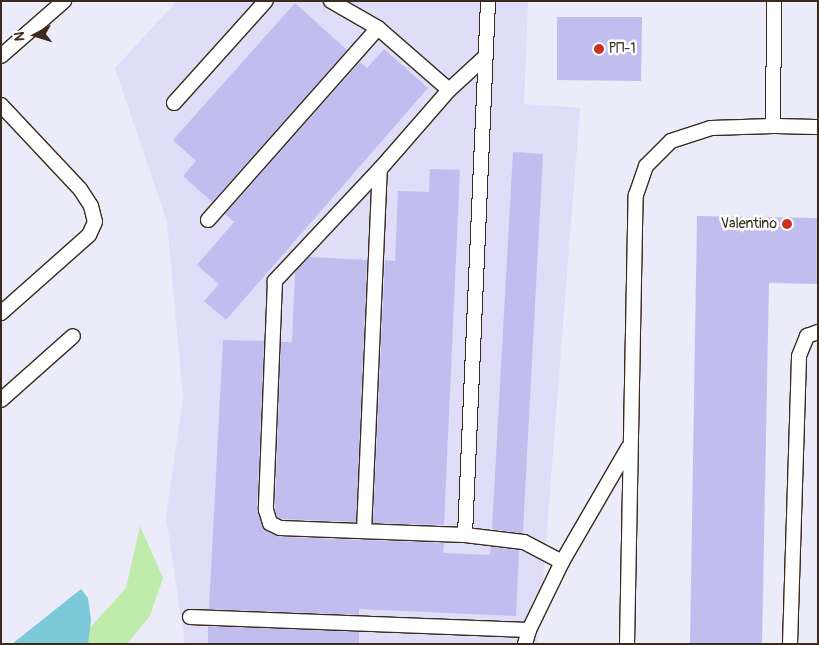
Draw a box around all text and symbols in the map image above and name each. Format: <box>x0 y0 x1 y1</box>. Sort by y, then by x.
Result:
north arrow <box>10 10 60 60</box>
text: N <box>11 31 28 42</box>
place label: РП-1 <box>609 41 636 57</box>
marker: РП-1 <box>593 43 605 55</box>
place label: Valentino <box>721 216 777 232</box>
marker: Valentino <box>781 218 793 230</box>

